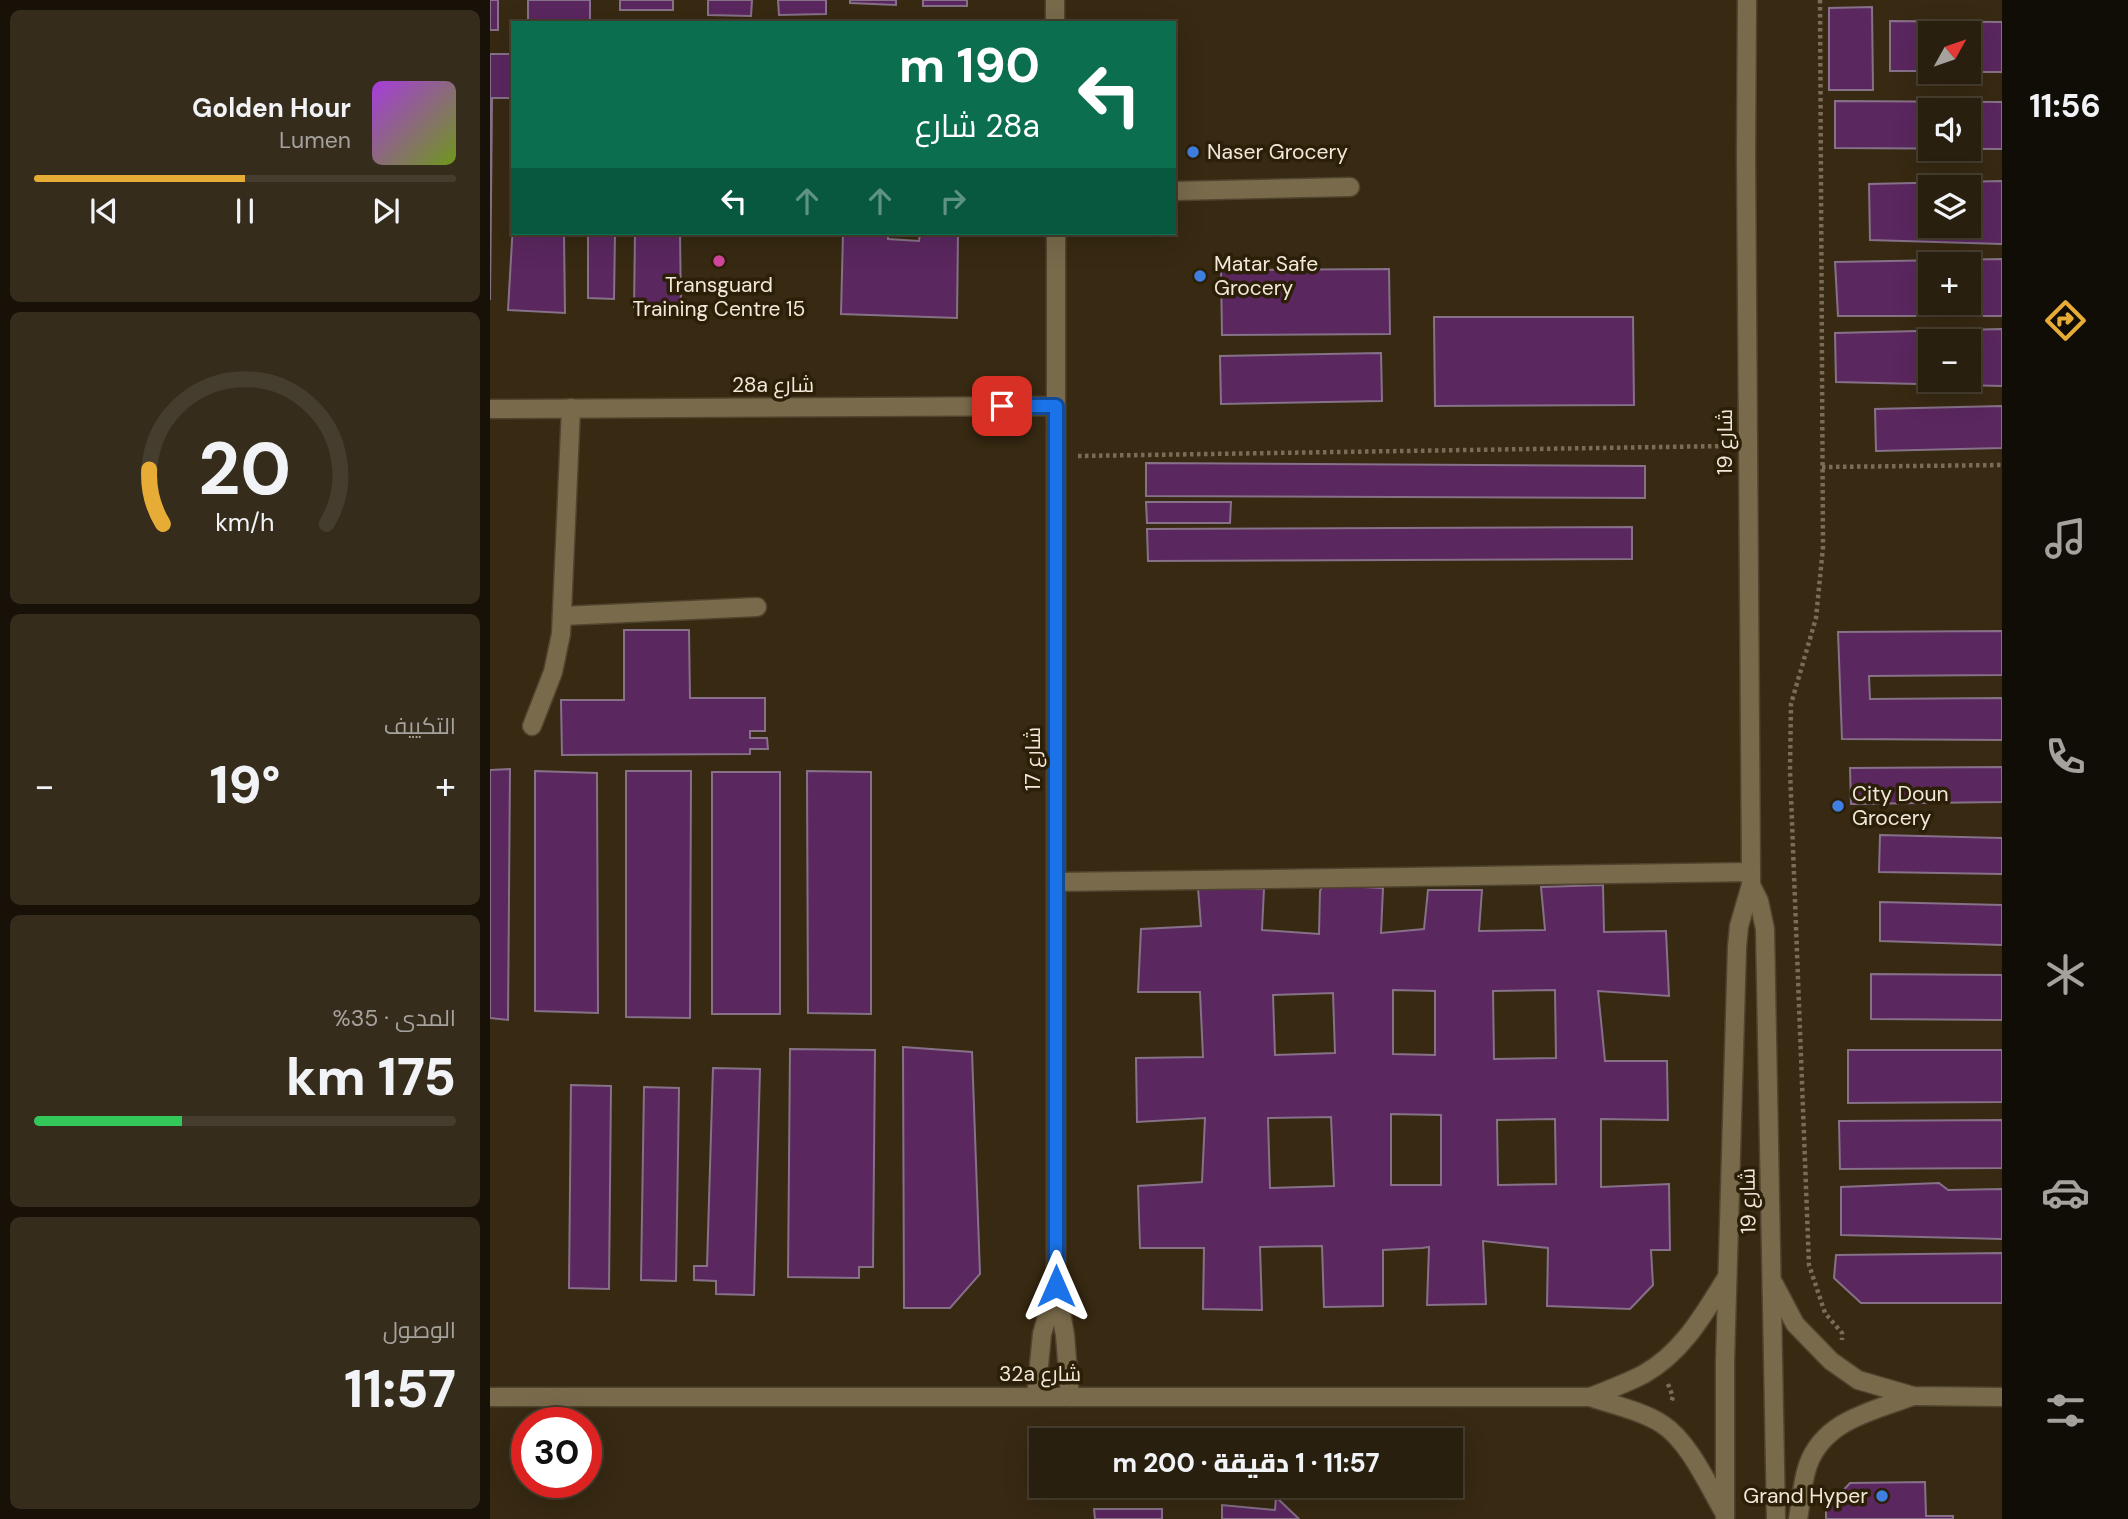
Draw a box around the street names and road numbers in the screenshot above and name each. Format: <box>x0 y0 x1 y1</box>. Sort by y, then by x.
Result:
street label: 28a شارع <box>732 371 814 399</box>
street label: شارع 19 <box>1711 409 1739 475</box>
street label: شارع 17 <box>1019 727 1047 791</box>
street label: شارع 19 <box>1733 1168 1763 1234</box>
street label: 32a شارع <box>999 1360 1081 1388</box>

